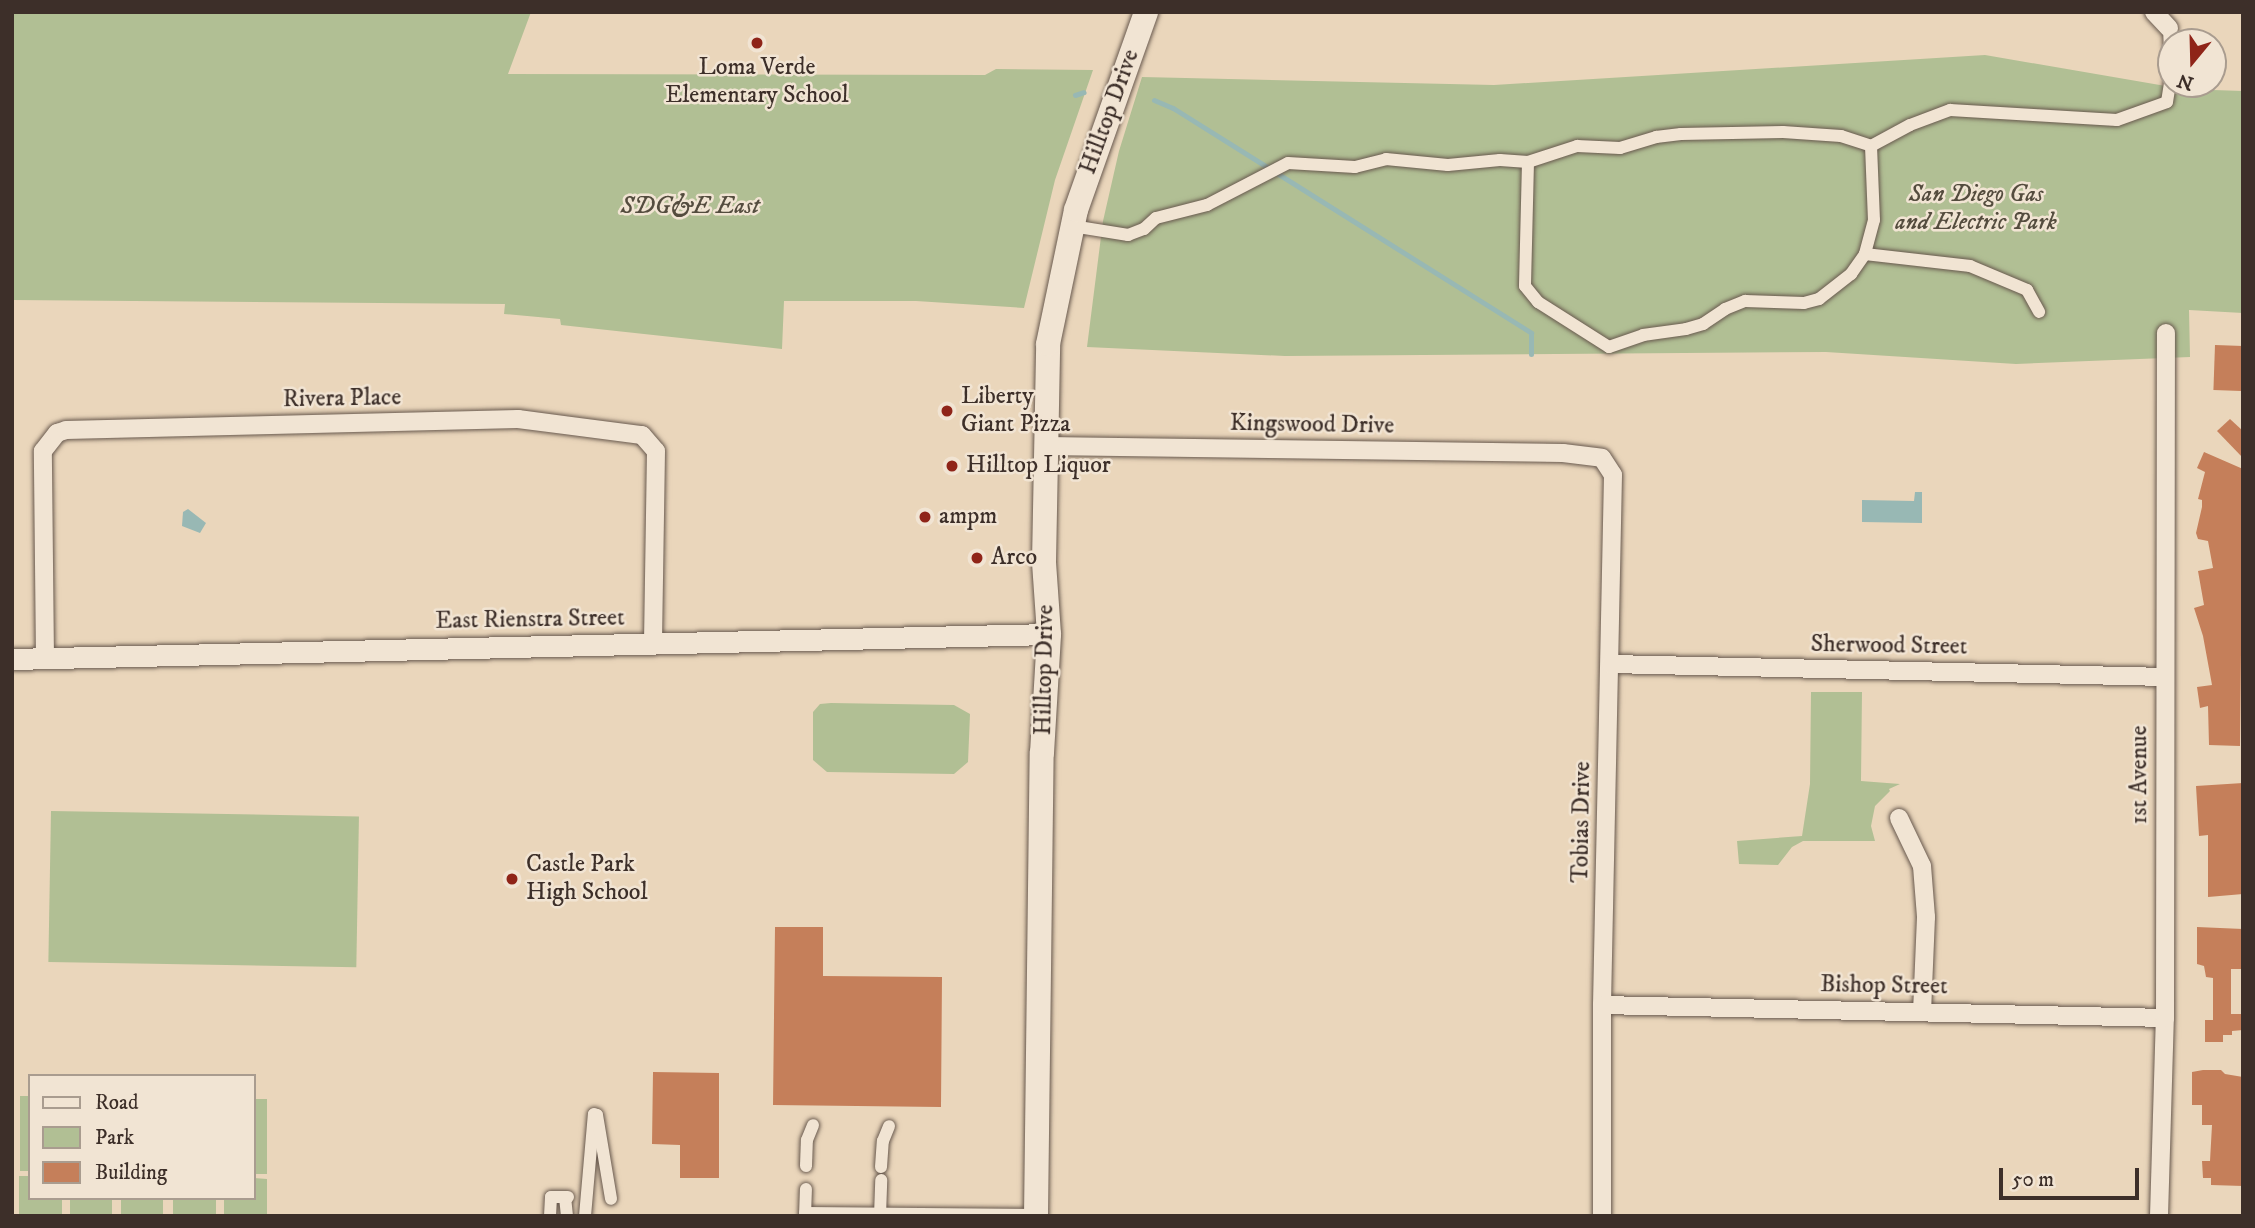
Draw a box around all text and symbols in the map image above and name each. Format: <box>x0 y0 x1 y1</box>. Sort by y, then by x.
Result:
north arrow <box>2157 28 2227 98</box>
marker: Loma Verde Elementary School <box>749 35 765 51</box>
street label: Hilltop Drive <box>1074 46 1146 178</box>
place label: Loma Verde Elementary School <box>665 54 849 110</box>
text: N <box>2175 68 2197 95</box>
park label: San Diego Gas and Electric Park <box>1895 181 2057 237</box>
park label: SDG&E East <box>621 193 759 221</box>
place label: Liberty Giant Pizza <box>961 383 1071 439</box>
street label: Rivera Place <box>283 384 401 414</box>
marker: Liberty Giant Pizza <box>939 403 955 419</box>
street label: Kingswood Drive <box>1230 409 1394 441</box>
place label: Hilltop Liquor <box>966 452 1111 480</box>
marker: Hilltop Liquor <box>944 458 960 474</box>
place label: ampm <box>939 503 997 531</box>
marker: ampm <box>917 509 933 525</box>
place label: Arco <box>991 544 1037 572</box>
marker: Arco <box>969 550 985 566</box>
street label: East Rienstra Street <box>435 604 625 636</box>
street label: Hilltop Drive <box>1029 604 1061 736</box>
street label: Sherwood Street <box>1810 630 1968 662</box>
street label: 1st Avenue <box>2126 726 2154 824</box>
street label: Tobias Drive <box>1567 761 1597 883</box>
place label: Castle Park High School <box>526 851 648 907</box>
marker: Castle Park High School <box>504 871 520 887</box>
street label: Bishop Street <box>1820 970 1948 1002</box>
legend <box>28 1074 256 1200</box>
text: Road <box>95 1090 139 1116</box>
text: Park <box>95 1125 134 1151</box>
scale bar <box>2003 1154 2143 1198</box>
text: Building <box>95 1160 167 1186</box>
text: 50 m <box>2012 1167 2054 1193</box>

